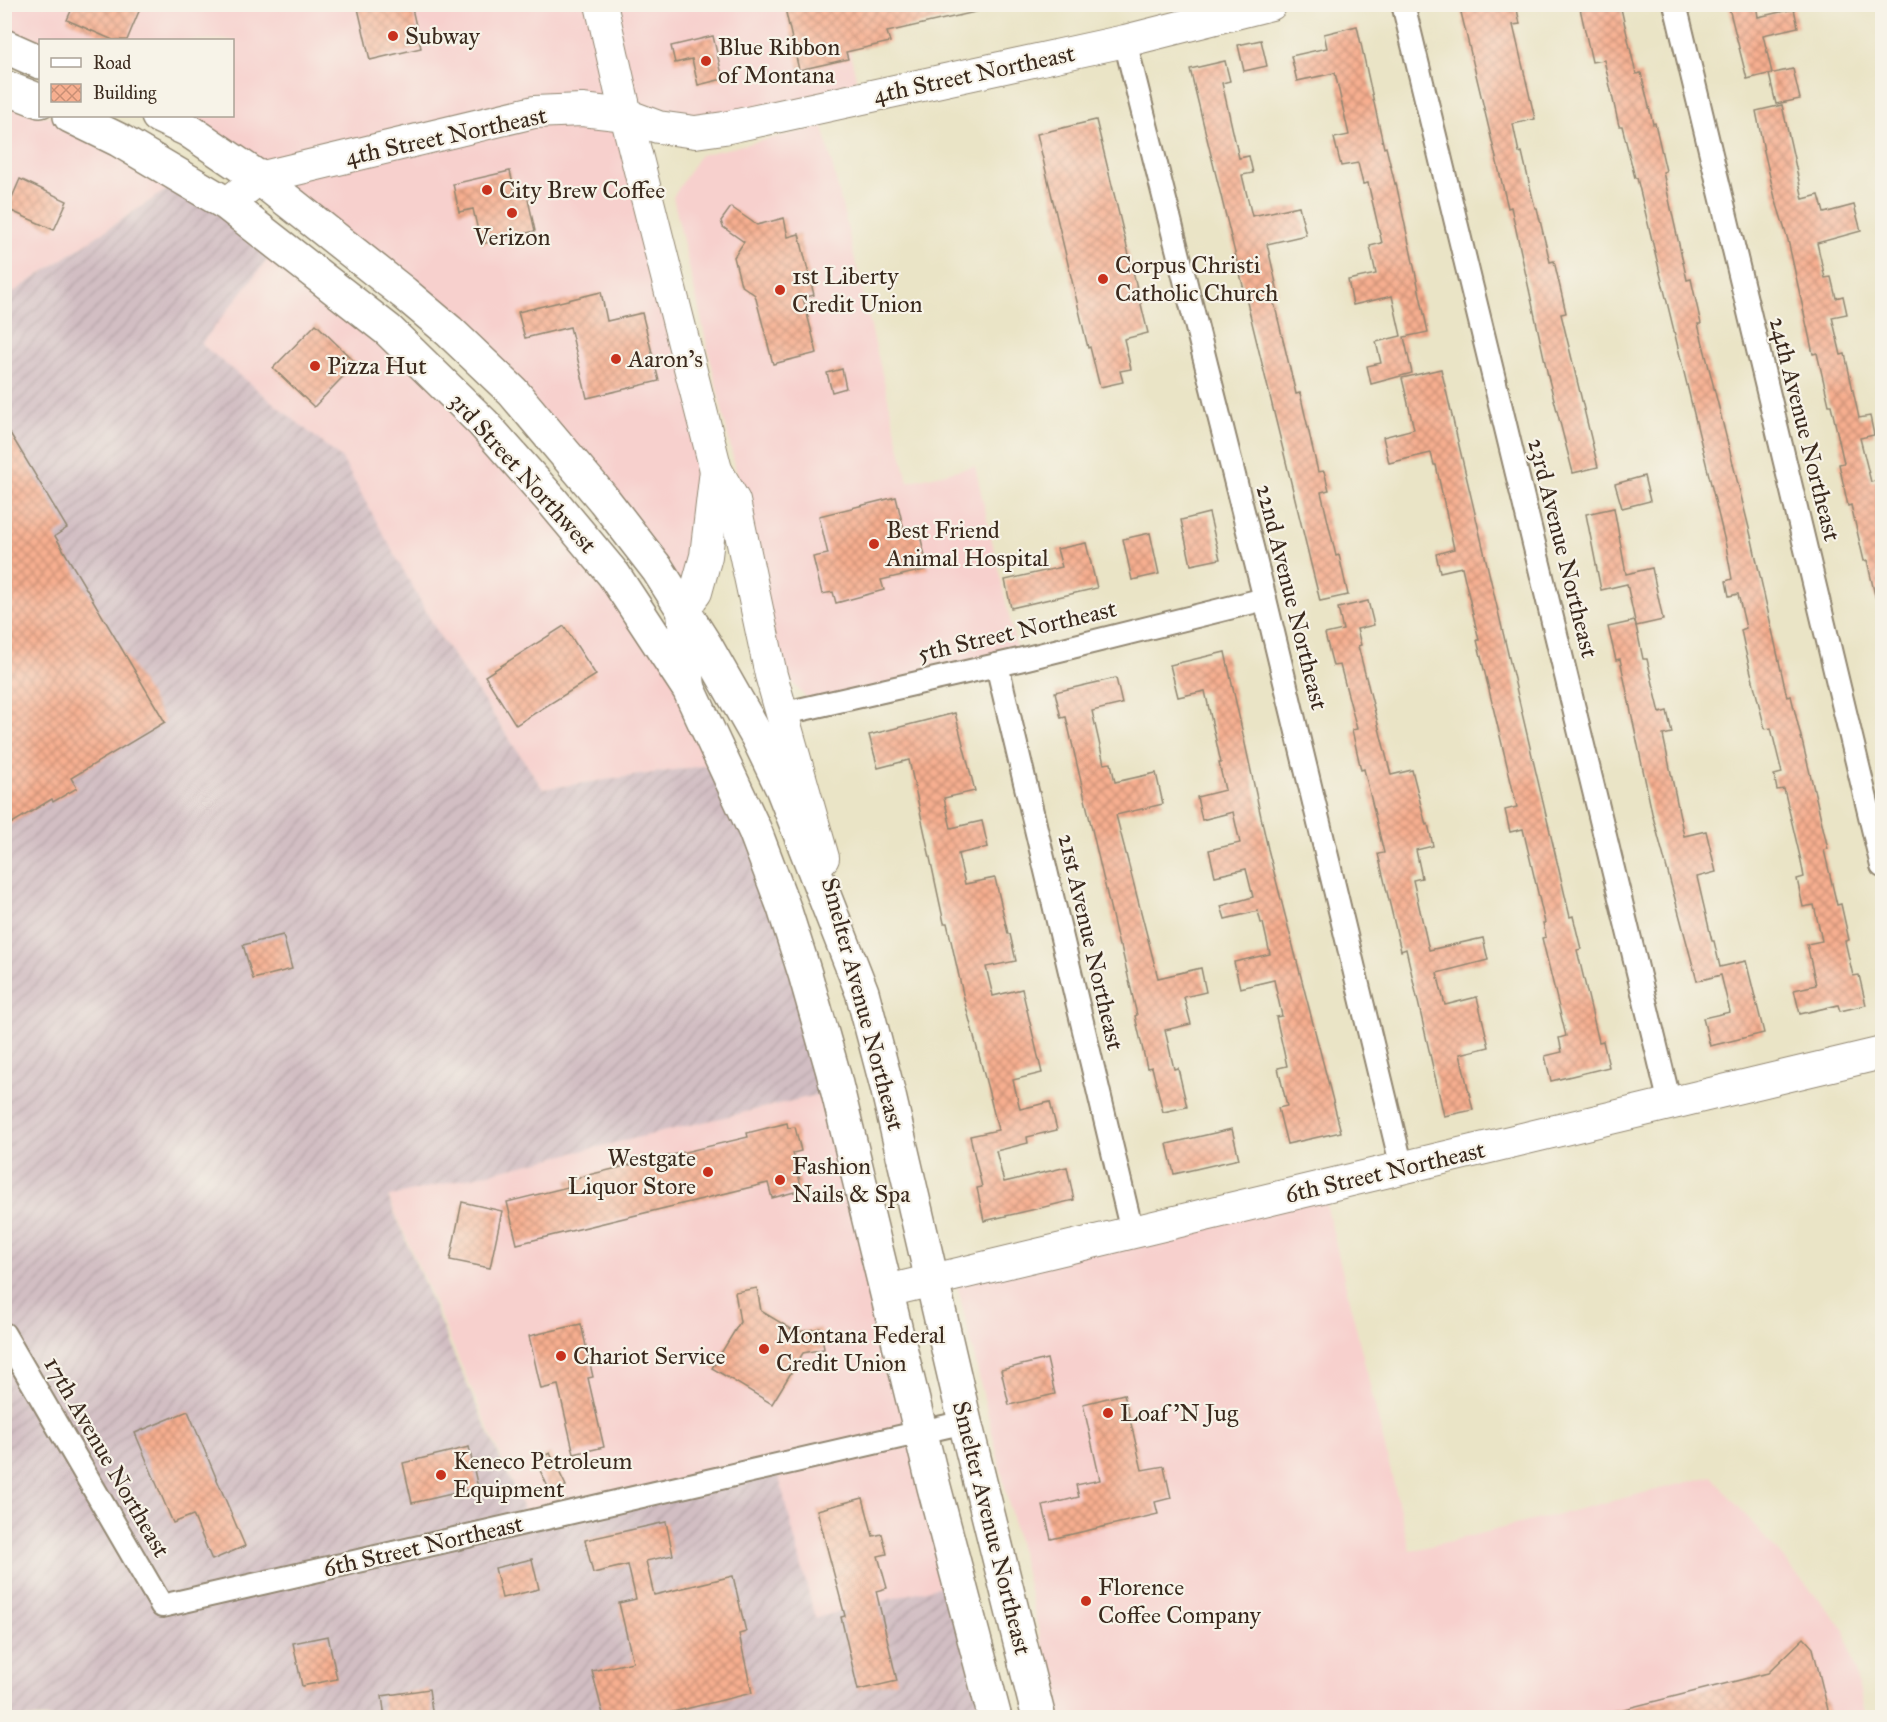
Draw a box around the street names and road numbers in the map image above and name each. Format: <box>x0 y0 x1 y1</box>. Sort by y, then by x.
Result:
street label: 4th Street Northeast <box>870 38 1078 110</box>
street label: 4th Street Northeast <box>342 100 550 172</box>
street label: 24th Avenue Northeast <box>1763 314 1847 545</box>
street label: 3rd Street Northwest <box>443 386 603 560</box>
street label: 23rd Avenue Northeast <box>1521 435 1605 661</box>
street label: 22nd Avenue Northeast <box>1249 481 1335 713</box>
street label: 5th Street Northeast <box>915 593 1120 668</box>
street label: 21st Avenue Northeast <box>1051 831 1131 1054</box>
street label: Smelter Avenue Northeast <box>815 874 911 1134</box>
street label: 6th Street Northeast <box>1282 1134 1488 1210</box>
street label: 17th Avenue Northeast <box>37 1351 177 1563</box>
street label: Smelter Avenue Northeast <box>946 1398 1038 1658</box>
street label: 6th Street Northeast <box>320 1508 526 1584</box>

